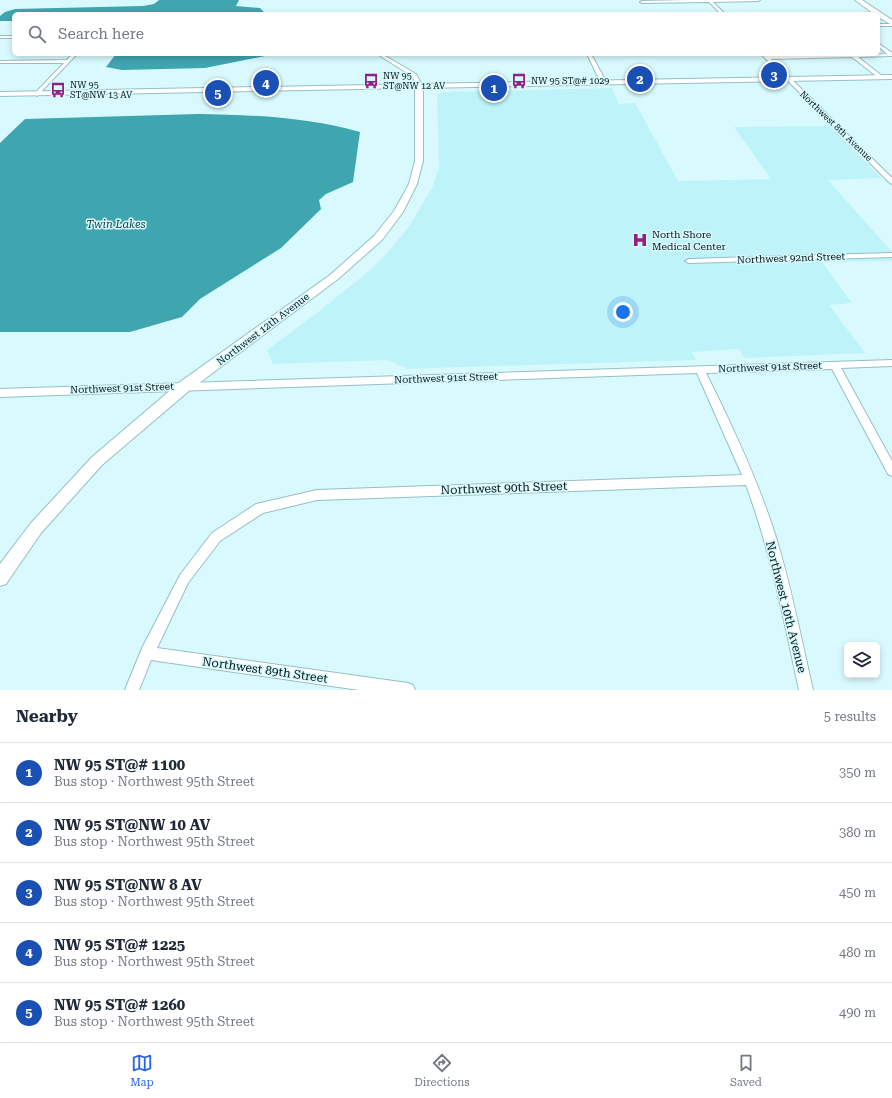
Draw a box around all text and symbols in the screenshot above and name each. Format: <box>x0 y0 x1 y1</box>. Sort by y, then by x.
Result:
search box <box>12 12 880 56</box>
icon: search <box>26 23 48 45</box>
text: Search here <box>58 25 144 43</box>
pin: 3 <box>761 60 787 90</box>
pin: 2 <box>627 64 653 94</box>
pin: 4 <box>253 68 279 98</box>
place label: NW 95 ST@NW 12 AV <box>383 71 446 91</box>
bus stop icon: NW 95 ST@NW 12 AV <box>362 72 380 90</box>
bus stop icon: NW 95 ST@# 1029 <box>510 72 528 90</box>
pin: 1 <box>481 73 507 103</box>
place label: NW 95 ST@# 1029 <box>531 76 609 86</box>
pin: 5 <box>205 78 231 108</box>
place label: NW 95 ST@NW 13 AV <box>70 80 133 100</box>
bus stop icon: NW 95 ST@NW 13 AV <box>49 81 67 99</box>
street label: Northwest 8th Avenue <box>798 89 874 163</box>
water label: Twin Lakes <box>86 218 146 231</box>
place label: North Shore Medical Center <box>652 229 726 252</box>
hospital icon: North Shore Medical Center <box>631 231 649 249</box>
street label: Northwest 92nd Street <box>737 251 846 265</box>
street label: Northwest 12th Avenue <box>215 290 312 367</box>
your location <box>613 302 633 322</box>
street label: Northwest 91st Street <box>718 360 822 374</box>
street label: Northwest 91st Street <box>394 371 498 385</box>
street label: Northwest 91st Street <box>70 381 174 395</box>
street label: Northwest 90th Street <box>440 479 568 497</box>
street label: Northwest 10th Avenue <box>763 540 809 675</box>
map controls <box>844 642 880 678</box>
button: layers <box>844 642 880 678</box>
street label: Northwest 89th Street <box>201 654 329 686</box>
text: Nearby <box>16 706 78 726</box>
text: 5 results <box>824 709 876 724</box>
text: NW 95 ST@# 1100 <box>54 756 185 774</box>
text: 1 <box>25 765 33 780</box>
text: 350 m <box>839 765 876 780</box>
text: Bus stop · Northwest 95th Street <box>54 774 255 789</box>
text: NW 95 ST@NW 10 AV <box>54 816 210 834</box>
text: 2 <box>25 825 33 840</box>
text: 380 m <box>839 825 876 840</box>
text: Bus stop · Northwest 95th Street <box>54 834 255 849</box>
text: NW 95 ST@NW 8 AV <box>54 876 202 894</box>
text: 3 <box>25 885 33 900</box>
text: 450 m <box>839 885 876 900</box>
text: Bus stop · Northwest 95th Street <box>54 894 255 909</box>
text: NW 95 ST@# 1225 <box>54 936 185 954</box>
text: 4 <box>25 945 33 960</box>
text: 480 m <box>839 945 876 960</box>
text: Bus stop · Northwest 95th Street <box>54 954 255 969</box>
text: NW 95 ST@# 1260 <box>54 996 185 1014</box>
text: 5 <box>25 1005 33 1020</box>
text: 490 m <box>839 1005 876 1020</box>
text: Bus stop · Northwest 95th Street <box>54 1014 255 1029</box>
tab: Map <box>130 1052 154 1089</box>
tab: Directions <box>414 1052 470 1089</box>
tab: Saved <box>730 1052 762 1089</box>

